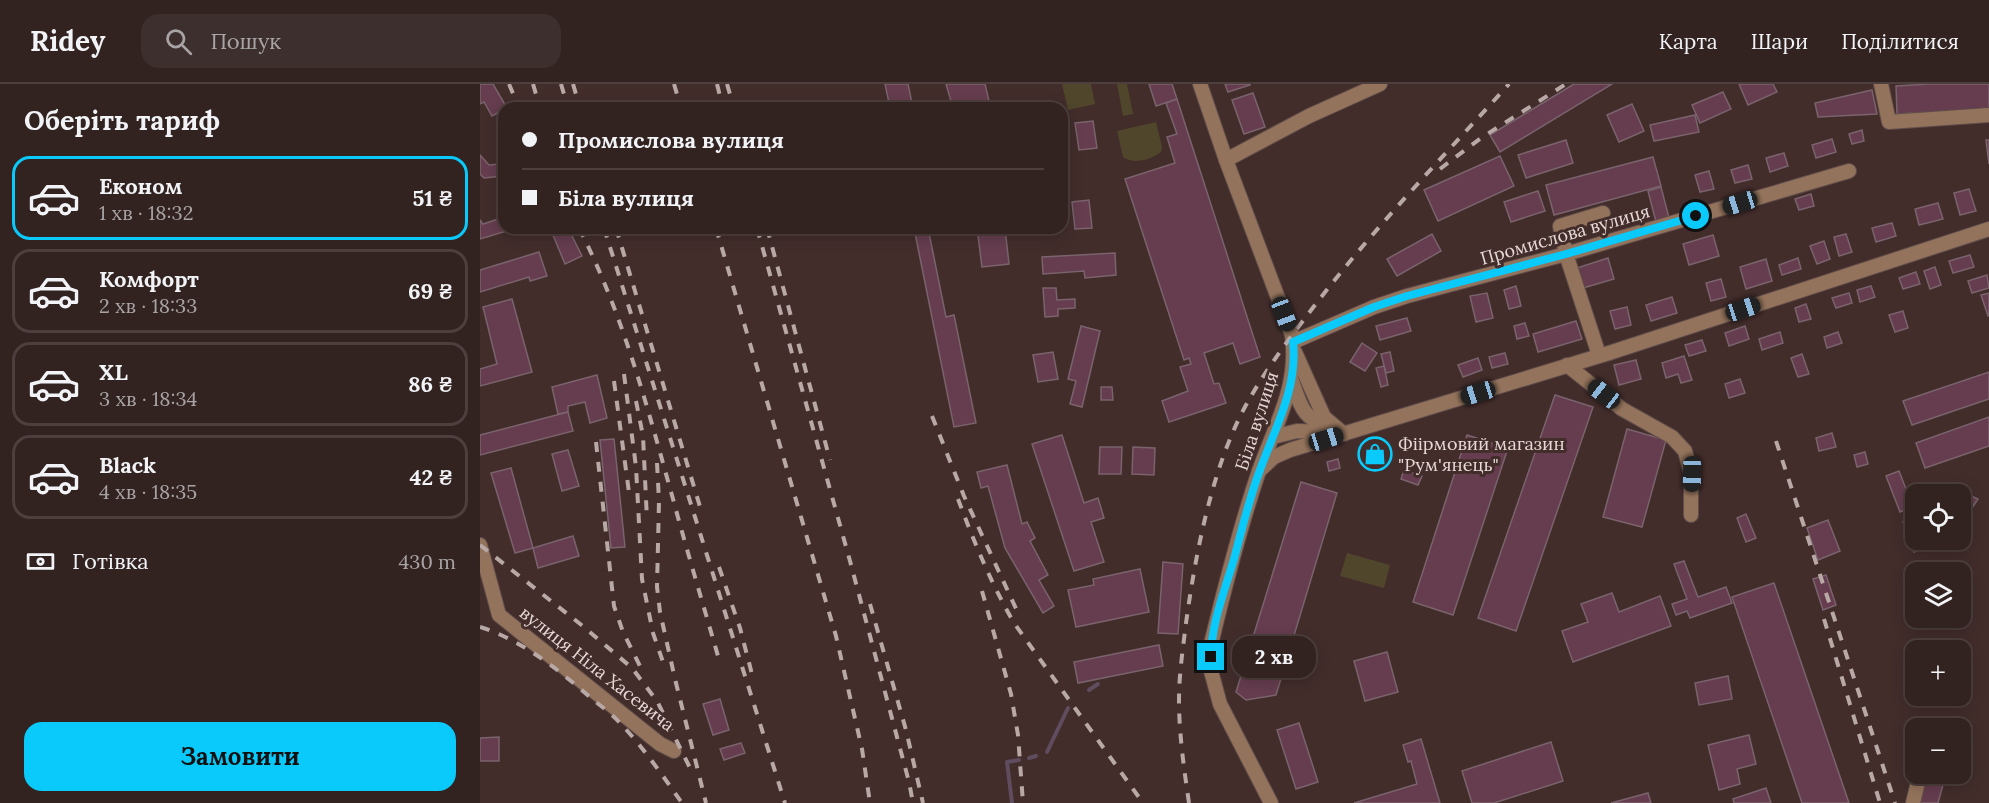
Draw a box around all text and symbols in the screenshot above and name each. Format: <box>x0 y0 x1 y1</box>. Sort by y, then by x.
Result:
search box <box>141 14 561 68</box>
text: Ridey <box>30 23 105 59</box>
icon: search <box>162 25 195 58</box>
text: Пошук <box>210 27 281 55</box>
text: Карта <box>1659 28 1718 55</box>
text: Шари <box>1751 28 1808 55</box>
text: Поділитися <box>1841 28 1959 55</box>
text: Оберіть тариф <box>24 103 220 137</box>
text: Промислова вулиця <box>558 126 784 154</box>
icon: car <box>27 171 81 225</box>
text: Економ <box>99 172 182 200</box>
text: 51 ₴ <box>412 184 453 212</box>
text: Біла вулиця <box>558 184 694 212</box>
car <box>1720 189 1760 217</box>
street label: Промислова вулиця <box>1477 199 1652 270</box>
text: 1 хв · 18:32 <box>99 200 193 225</box>
route start <box>1682 202 1709 229</box>
icon: car <box>27 264 81 318</box>
text: Комфорт <box>99 265 199 293</box>
text: 69 ₴ <box>408 277 453 305</box>
text: 2 хв · 18:33 <box>99 293 197 318</box>
car <box>1269 294 1299 334</box>
car <box>1723 295 1763 323</box>
icon: car <box>27 357 81 411</box>
text: XL <box>99 358 128 386</box>
street label: Біла вулиця <box>1230 369 1283 473</box>
text: 86 ₴ <box>408 370 453 398</box>
car <box>1584 376 1624 412</box>
car <box>1458 379 1498 407</box>
text: 3 хв · 18:34 <box>99 386 197 411</box>
car <box>1306 425 1346 453</box>
place label: Фіірмовий магазин "Рум'янець" <box>1398 432 1565 476</box>
shop icon: Фіірмовий магазин "Рум'янець" <box>1357 436 1393 472</box>
icon: car <box>27 450 81 504</box>
text: Black <box>99 451 156 479</box>
car <box>1683 456 1701 492</box>
text: 42 ₴ <box>409 463 453 491</box>
text: 4 хв · 18:35 <box>99 479 197 504</box>
map controls <box>1905 484 1971 784</box>
button: locate <box>1905 484 1971 550</box>
icon: cash <box>24 545 57 578</box>
text: Готівка <box>72 547 149 575</box>
text: 430 m <box>398 549 456 574</box>
button: layers <box>1905 562 1971 628</box>
street label: вулиця Ніла Хасевича <box>515 601 679 736</box>
callout: 2 хв <box>1232 636 1316 678</box>
button: + <box>1905 640 1971 706</box>
route end <box>1197 643 1224 670</box>
text: 2 хв <box>1255 644 1293 669</box>
button: − <box>1905 718 1971 784</box>
button: Замовити <box>24 722 456 791</box>

